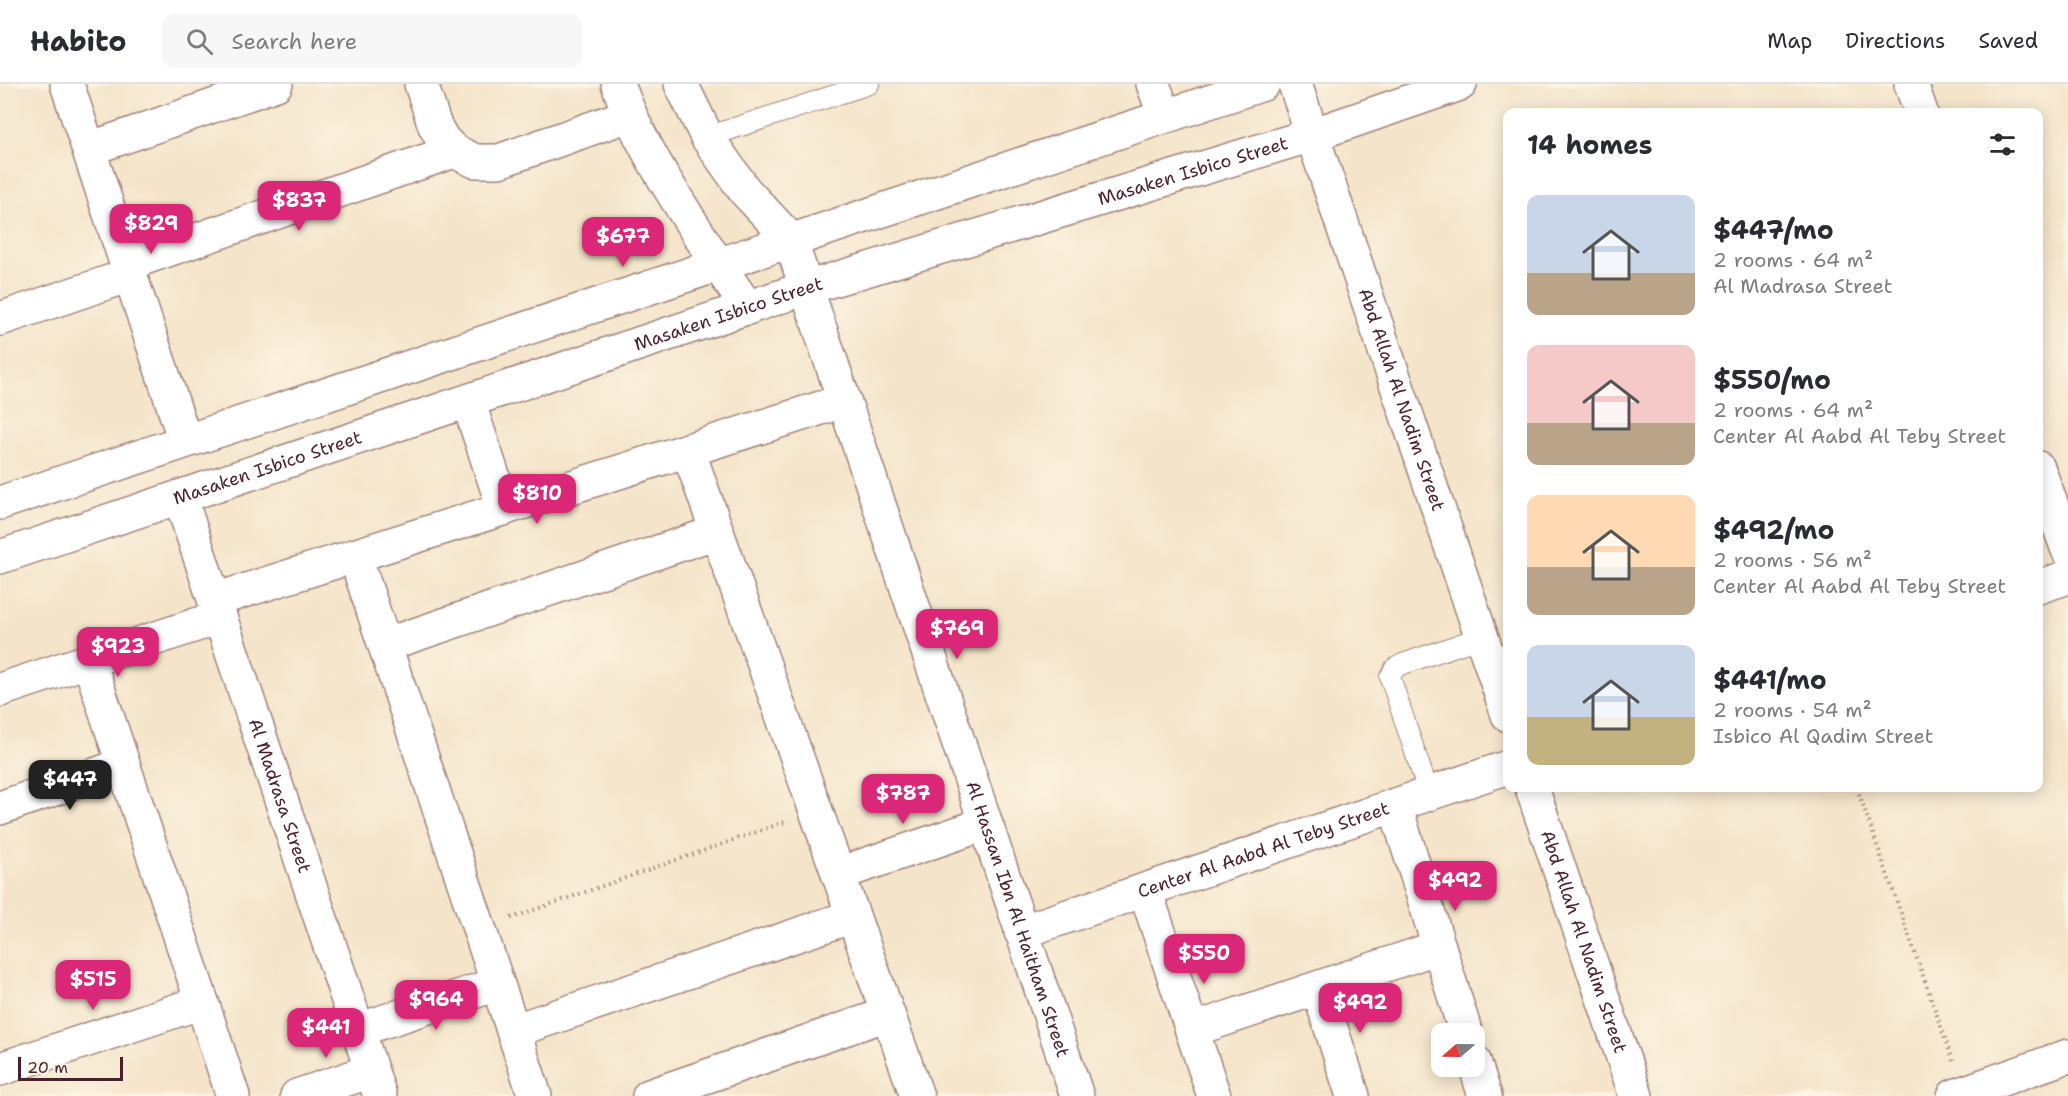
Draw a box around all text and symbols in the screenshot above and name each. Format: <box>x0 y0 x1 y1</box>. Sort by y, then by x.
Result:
search box <box>162 14 582 68</box>
text: Habito <box>30 22 126 60</box>
icon: search <box>183 25 216 58</box>
text: Search here <box>231 27 357 56</box>
text: Map <box>1767 27 1812 55</box>
text: Directions <box>1845 27 1945 55</box>
text: Saved <box>1978 27 2038 55</box>
text: 14 homes <box>1527 127 1653 162</box>
icon: filters <box>1986 128 2019 161</box>
street label: Masaken Isbico Street <box>1095 131 1291 211</box>
pin: $837 <box>263 181 335 232</box>
text: $837 <box>272 187 326 213</box>
pin: $829 <box>115 204 187 255</box>
text: $829 <box>124 210 178 236</box>
text: $447/mo <box>1713 212 1834 247</box>
pin: $677 <box>587 217 659 268</box>
icon: home <box>1575 219 1647 291</box>
text: $677 <box>596 223 650 249</box>
text: 2 rooms · 64 m² <box>1713 247 1873 273</box>
street label: Masaken Isbico Street <box>631 272 826 356</box>
text: Al Madrasa Street <box>1713 273 1892 299</box>
street label: Abd Allah Al Nadim Street <box>1353 285 1450 514</box>
text: $550/mo <box>1713 362 1831 397</box>
icon: home <box>1575 369 1647 441</box>
text: 2 rooms · 64 m² <box>1713 397 1873 423</box>
text: Center Al Aabd Al Teby Street <box>1713 423 2006 449</box>
street label: Masaken Isbico Street <box>170 425 365 510</box>
pin: $810 <box>501 474 573 525</box>
text: $810 <box>512 480 562 506</box>
text: $492/mo <box>1713 512 1834 547</box>
icon: home <box>1575 519 1647 591</box>
text: 2 rooms · 56 m² <box>1713 547 1872 573</box>
text: Center Al Aabd Al Teby Street <box>1713 573 2006 599</box>
pin: $769 <box>921 609 993 660</box>
text: $769 <box>930 615 984 641</box>
pin: $923 <box>82 627 154 678</box>
text: $923 <box>91 633 145 659</box>
text: $441/mo <box>1713 662 1827 697</box>
icon: home <box>1575 669 1647 741</box>
text: 2 rooms · 54 m² <box>1713 697 1872 723</box>
street label: Al Madrasa Street <box>243 715 317 876</box>
text: Isbico Al Qadim Street <box>1713 723 1933 749</box>
pin: $447 <box>34 760 106 811</box>
text: $447 <box>43 766 97 792</box>
pin: $787 <box>867 774 939 825</box>
street label: Al Hassan Ibn Al Haitham Street <box>960 778 1075 1060</box>
text: $787 <box>876 780 930 806</box>
street label: Center Al Aabd Al Teby Street <box>1135 796 1393 904</box>
street label: Abd Allah Al Nadim Street <box>1535 827 1633 1056</box>
pin: $492 <box>1419 861 1491 912</box>
text: $492 <box>1428 867 1482 893</box>
pin: $550 <box>1168 934 1240 985</box>
text: $550 <box>1178 940 1230 966</box>
pin: $515 <box>57 960 129 1011</box>
text: $515 <box>69 966 117 992</box>
pin: $964 <box>400 980 472 1031</box>
pin: $492 <box>1324 983 1396 1034</box>
text: $964 <box>409 986 463 1012</box>
text: $492 <box>1333 989 1387 1015</box>
pin: $441 <box>290 1008 362 1059</box>
text: $441 <box>301 1014 351 1040</box>
north arrow <box>1431 1023 1485 1077</box>
map controls <box>1431 1023 1485 1077</box>
scale bar <box>18 1054 123 1082</box>
text: 20 m <box>27 1057 68 1078</box>

